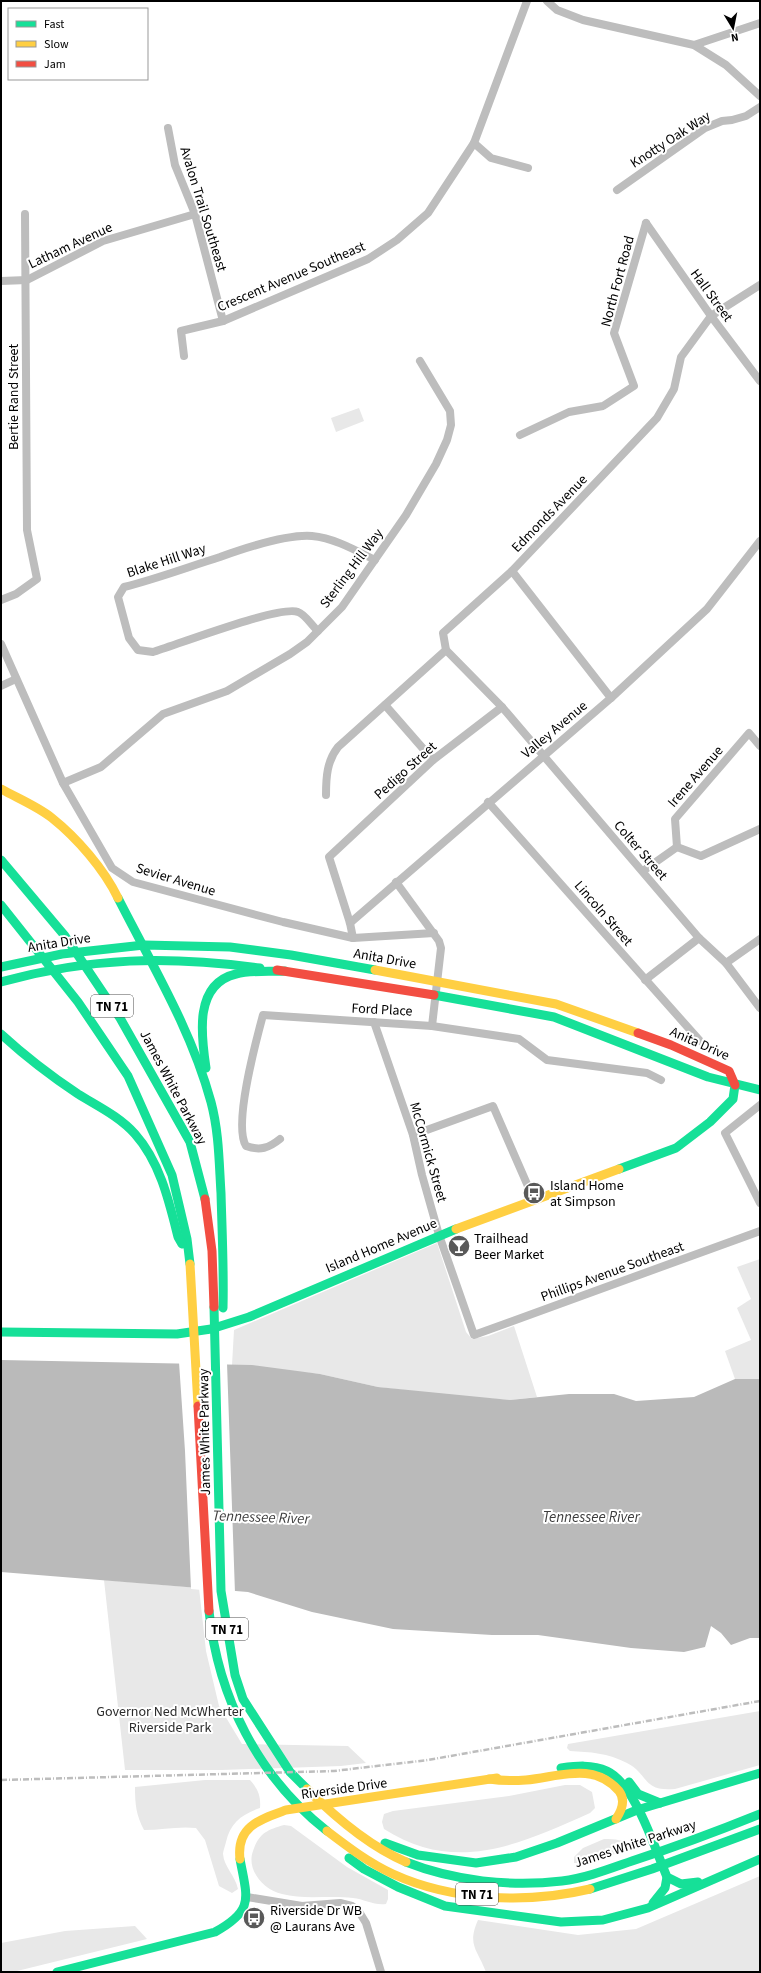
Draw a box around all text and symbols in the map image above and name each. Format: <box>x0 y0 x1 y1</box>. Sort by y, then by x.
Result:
legend <box>8 8 148 80</box>
north arrow <box>713 8 753 48</box>
text: Fast <box>44 16 64 33</box>
text: N <box>730 29 740 45</box>
text: Slow <box>44 36 69 53</box>
text: Jam <box>44 56 66 73</box>
street label: Knotty Oak Way <box>626 106 715 173</box>
street label: Avalon Trail Southeast <box>174 144 232 275</box>
street label: Latham Avenue <box>25 218 116 274</box>
street label: North Fort Road <box>596 234 640 329</box>
street label: Crescent Avenue Southeast <box>214 237 369 317</box>
street label: Hall Street <box>685 265 737 326</box>
street label: Bertie Rand Street <box>4 344 24 450</box>
street label: Edmonds Avenue <box>507 470 592 557</box>
street label: Sterling Hill Way <box>315 524 389 613</box>
street label: Blake Hill Way <box>124 539 209 583</box>
street label: Valley Avenue <box>517 696 592 763</box>
street label: Pedigo Street <box>370 737 442 804</box>
street label: Irene Avenue <box>663 741 728 812</box>
street label: Colter Street <box>609 816 672 885</box>
street label: Sevier Avenue <box>133 858 218 902</box>
street label: Lincoln Street <box>569 877 637 951</box>
street label: Anita Drive <box>26 928 92 958</box>
street label: Anita Drive <box>352 944 418 974</box>
road number: TN 71 <box>91 995 133 1017</box>
street label: Ford Place <box>351 998 413 1022</box>
street label: Anita Drive <box>667 1022 733 1066</box>
street label: James White Parkway <box>134 1027 212 1149</box>
street label: McCormick Street <box>404 1100 452 1205</box>
place label: Island Home at Simpson <box>550 1176 624 1212</box>
bus stop icon: Island Home at Simpson <box>521 1180 547 1206</box>
street label: Island Home Avenue <box>322 1213 440 1278</box>
place label: Trailhead Beer Market <box>474 1229 544 1265</box>
bar icon: Trailhead Beer Market <box>446 1233 472 1259</box>
street label: Phillips Avenue Southeast <box>538 1237 687 1307</box>
street label: James White Parkway <box>194 1368 216 1496</box>
water label: Tennessee River <box>212 1505 311 1530</box>
water label: Tennessee River <box>542 1507 640 1528</box>
road number: TN 71 <box>206 1618 248 1640</box>
park label: Governor Ned McWherter Riverside Park <box>96 1702 244 1738</box>
street label: Riverside Drive <box>300 1773 389 1805</box>
street label: James White Parkway <box>572 1815 699 1873</box>
road number: TN 71 <box>456 1883 498 1905</box>
place label: Riverside Dr WB @ Laurans Ave <box>270 1901 362 1937</box>
bus stop icon: Riverside Dr WB @ Laurans Ave <box>241 1905 267 1931</box>

